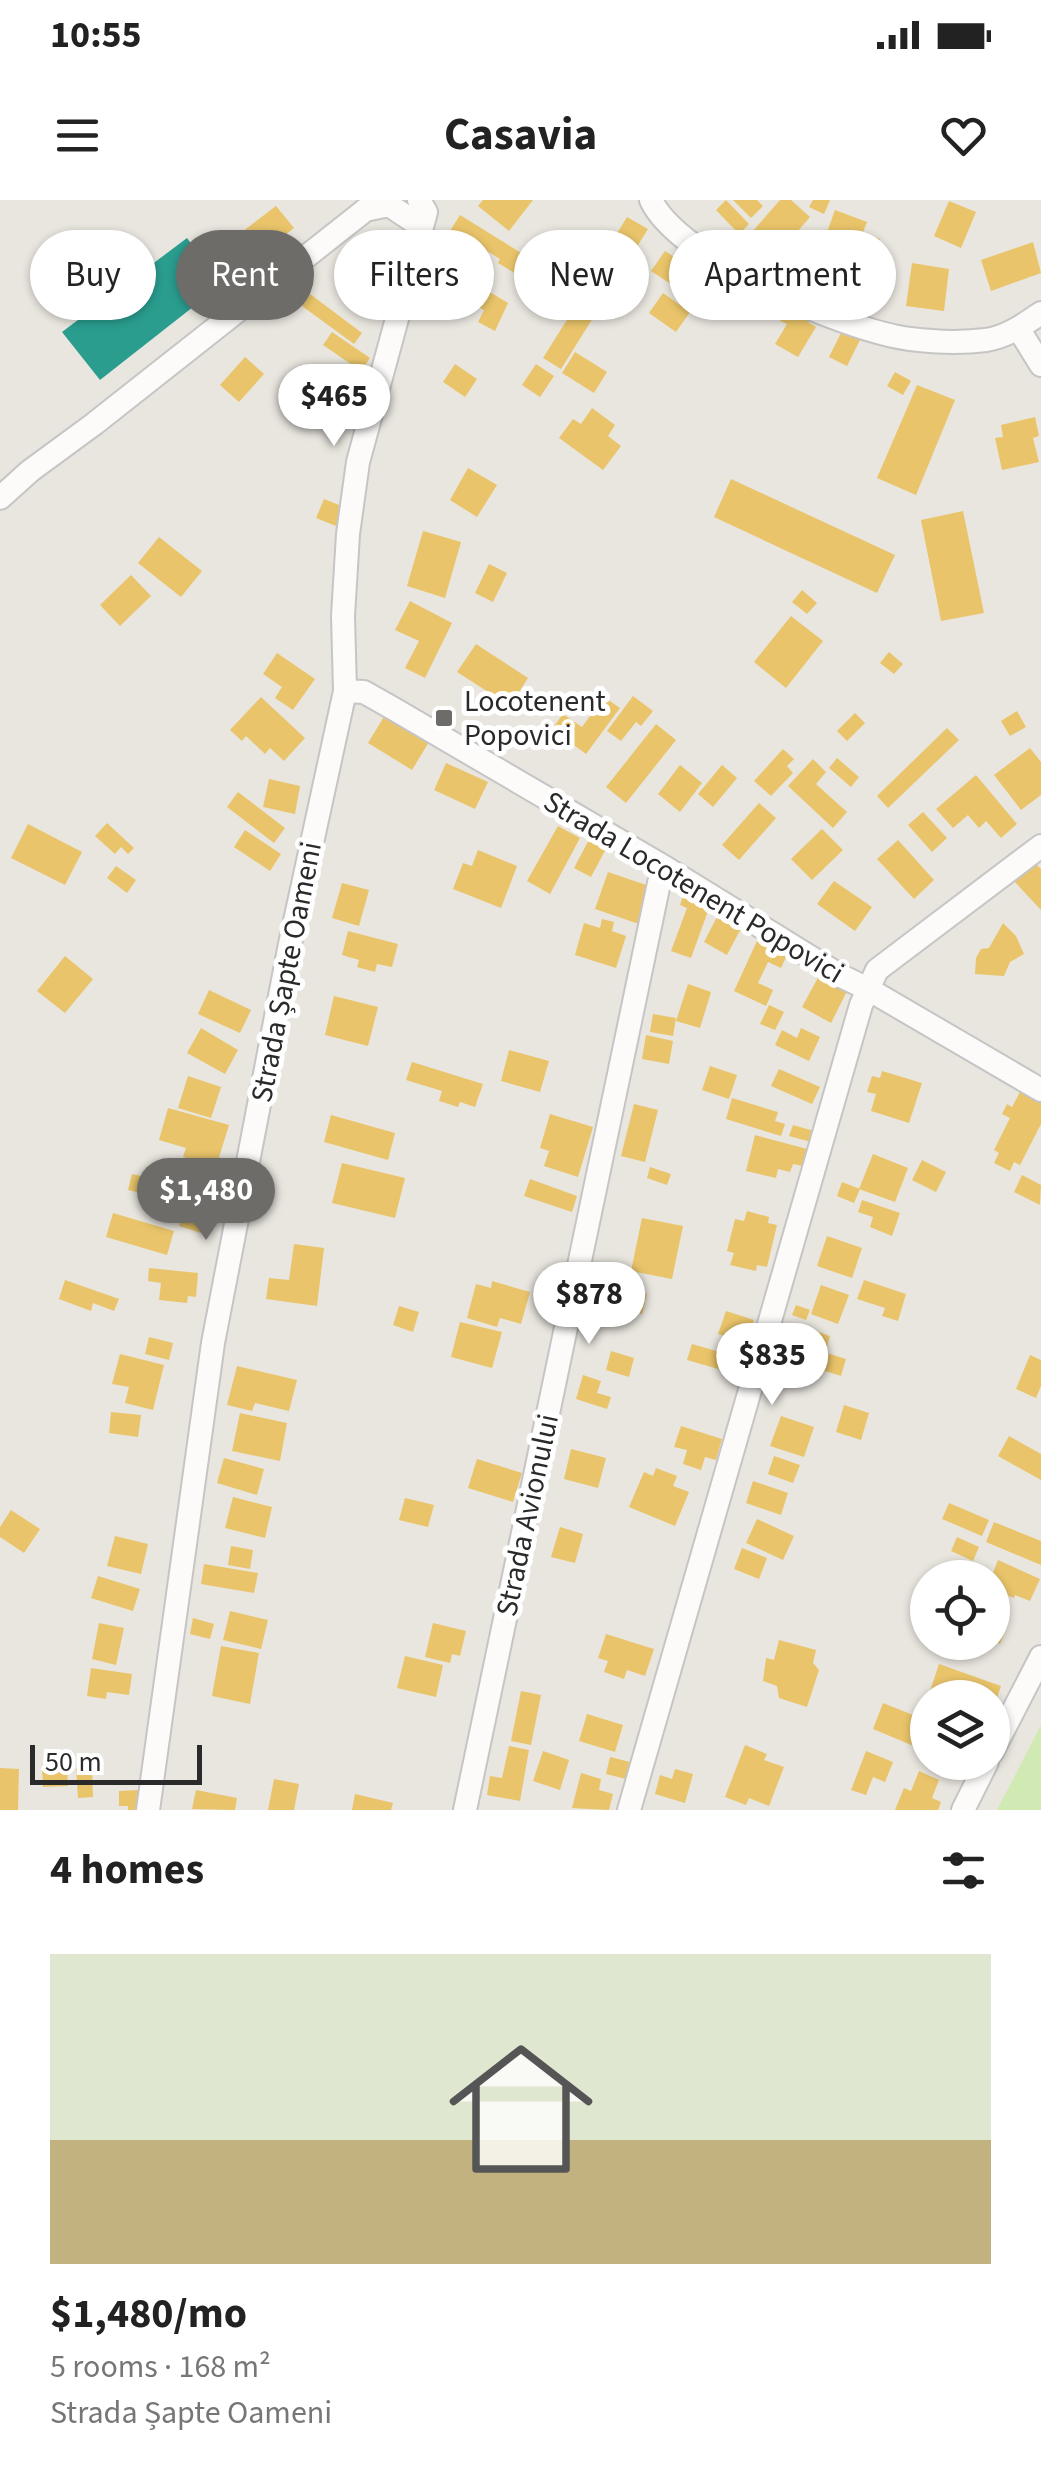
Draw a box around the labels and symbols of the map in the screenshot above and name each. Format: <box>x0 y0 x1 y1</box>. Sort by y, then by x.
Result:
pin: $465 <box>275 364 393 449</box>
place label: Locotenent Popovici <box>464 680 606 757</box>
marker: Locotenent Popovici <box>433 707 455 729</box>
street label: Strada Locotenent Popovici <box>535 781 852 994</box>
street label: Strada Șapte Oameni <box>240 838 333 1106</box>
pin: $1,480 <box>125 1158 287 1243</box>
pin: $878 <box>530 1262 648 1347</box>
pin: $835 <box>713 1323 831 1408</box>
street label: Strada Avionului <box>485 1410 570 1620</box>
scale bar <box>30 1740 202 1784</box>

